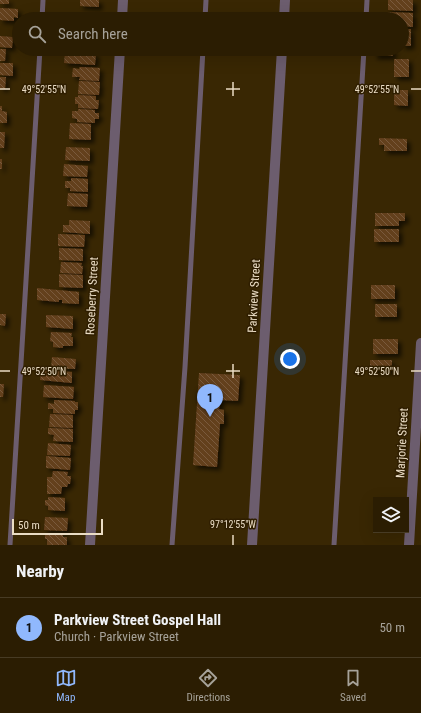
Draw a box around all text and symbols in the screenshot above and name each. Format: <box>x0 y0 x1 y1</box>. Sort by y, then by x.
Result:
search box <box>12 12 409 56</box>
icon: search <box>26 23 48 45</box>
text: Search here <box>58 25 128 43</box>
text: 49°52'55"N <box>22 84 66 95</box>
text: 49°52'55"N <box>355 84 399 95</box>
street label: Roseberry Street <box>83 256 101 335</box>
street label: Parkview Street <box>245 258 263 333</box>
your location <box>280 349 300 369</box>
text: 49°52'50"N <box>22 366 66 377</box>
text: 49°52'50"N <box>355 366 399 377</box>
pin: 1 <box>197 384 223 417</box>
street label: Marjorie Street <box>393 407 411 478</box>
map controls <box>373 497 409 533</box>
button: layers <box>373 497 409 533</box>
scale bar <box>12 517 103 536</box>
text: 50 m <box>18 519 40 532</box>
text: 97°12'55"W <box>210 519 256 530</box>
text: Nearby <box>16 561 64 581</box>
text: Parkview Street Gospel Hall <box>54 611 221 629</box>
text: 1 <box>26 620 32 635</box>
text: 50 m <box>379 620 405 635</box>
text: Church · Parkview Street <box>54 629 179 644</box>
tab: Map <box>55 667 77 704</box>
tab: Directions <box>186 667 230 704</box>
tab: Saved <box>340 667 366 704</box>

